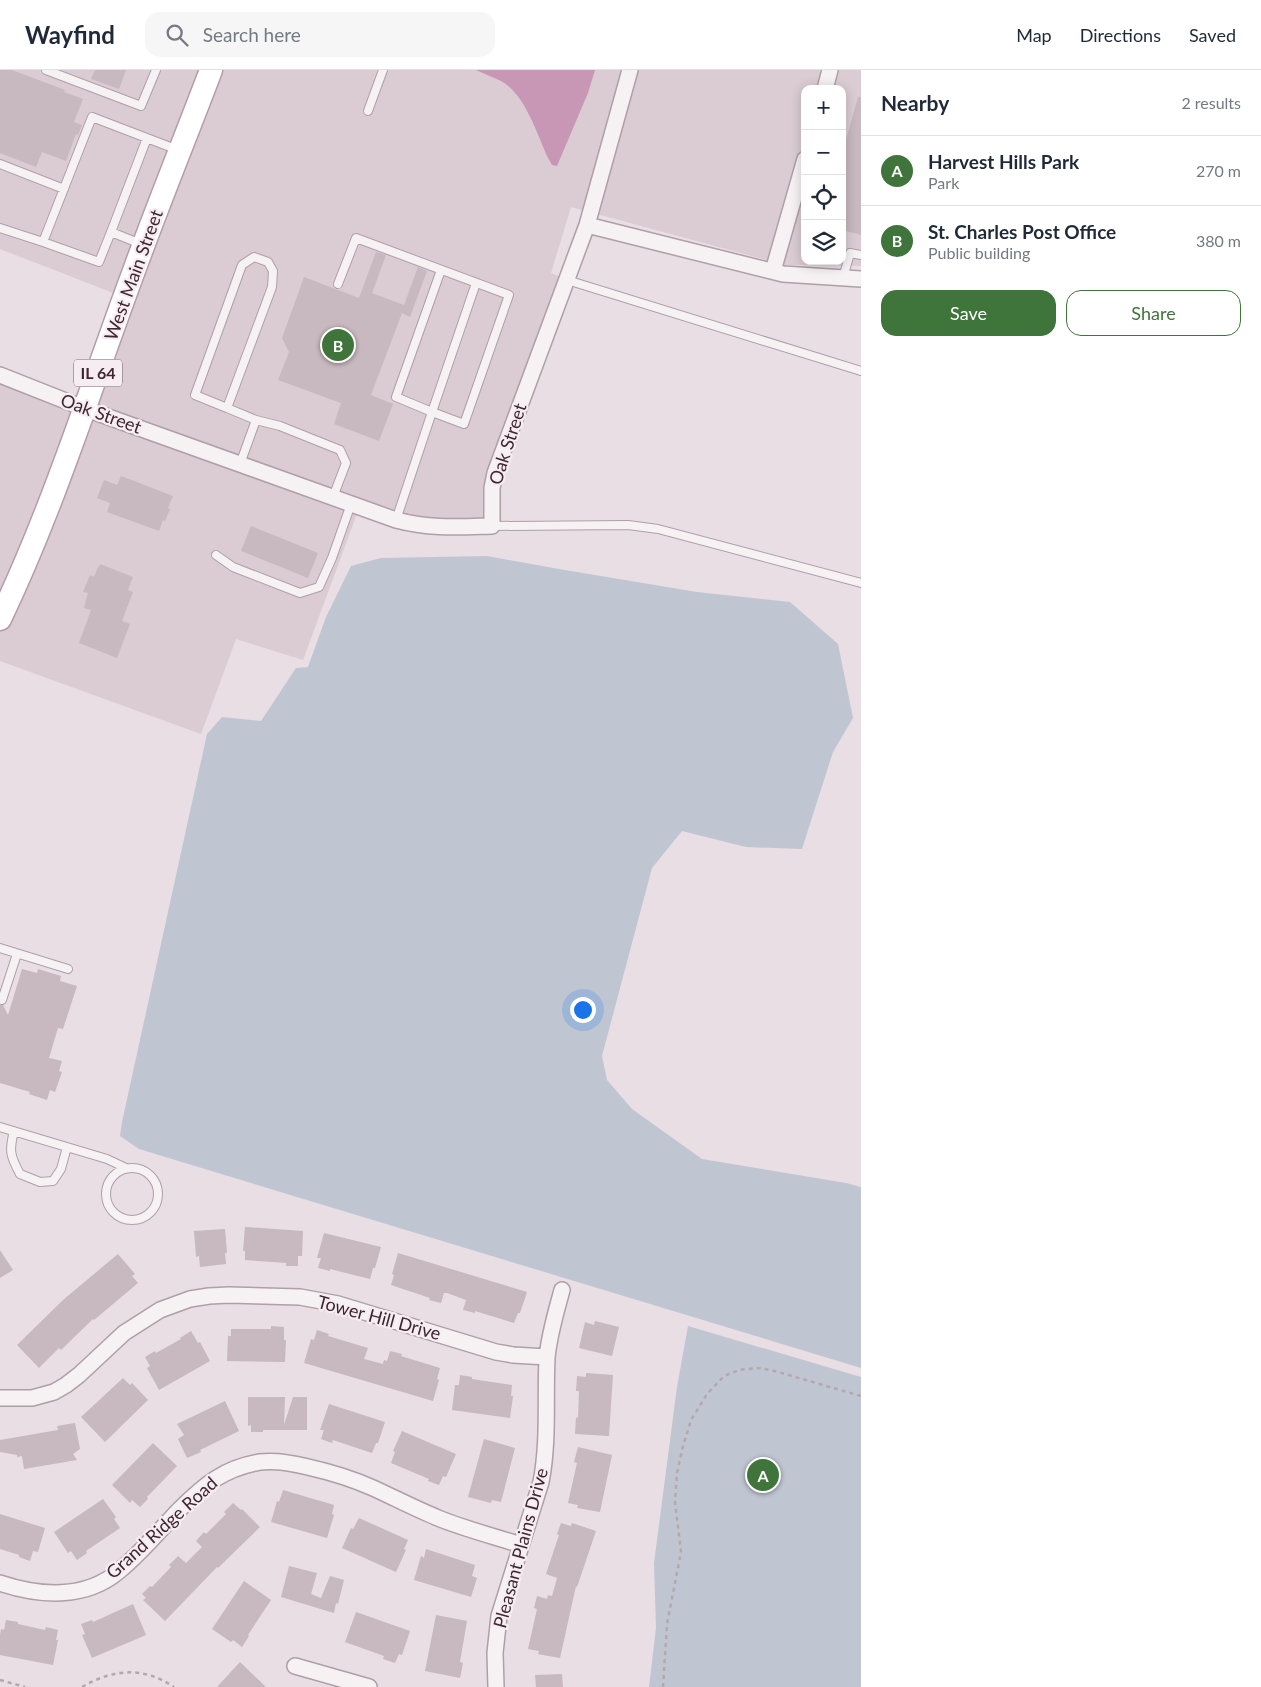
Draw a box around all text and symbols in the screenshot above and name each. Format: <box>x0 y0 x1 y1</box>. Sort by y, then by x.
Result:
search box <box>145 12 495 57</box>
text: Wayfind <box>25 20 115 49</box>
icon: search <box>163 21 191 49</box>
text: Search here <box>203 23 301 46</box>
text: Map <box>1016 24 1052 46</box>
text: Directions <box>1080 24 1161 46</box>
text: Saved <box>1189 24 1236 46</box>
map controls <box>801 85 846 265</box>
button: + <box>801 85 846 130</box>
text: Nearby <box>881 90 949 115</box>
text: 2 results <box>1181 93 1241 112</box>
button: − <box>801 130 846 175</box>
text: Harvest Hills Park <box>928 150 1079 173</box>
text: A <box>891 161 903 180</box>
text: 270 m <box>1196 161 1241 180</box>
text: Park <box>928 173 959 192</box>
button: locate <box>801 175 846 220</box>
street label: West Main Street <box>99 206 167 343</box>
button: layers <box>801 220 846 265</box>
text: St. Charles Post Office <box>928 220 1116 243</box>
text: B <box>892 231 902 250</box>
text: 380 m <box>1196 231 1241 250</box>
text: Public building <box>928 243 1030 262</box>
button: Save <box>881 290 1056 336</box>
button: Share <box>1066 290 1241 336</box>
pin: B <box>322 326 354 364</box>
road number: IL 64 <box>74 360 122 386</box>
street label: Oak Street <box>58 388 145 438</box>
street label: Oak Street <box>484 400 531 487</box>
your location <box>570 997 596 1023</box>
street label: Tower Hill Drive <box>315 1290 443 1344</box>
pin: A <box>747 1456 779 1494</box>
street label: Pleasant Plains Drive <box>488 1465 552 1630</box>
street label: Grand Ridge Road <box>101 1472 221 1583</box>

